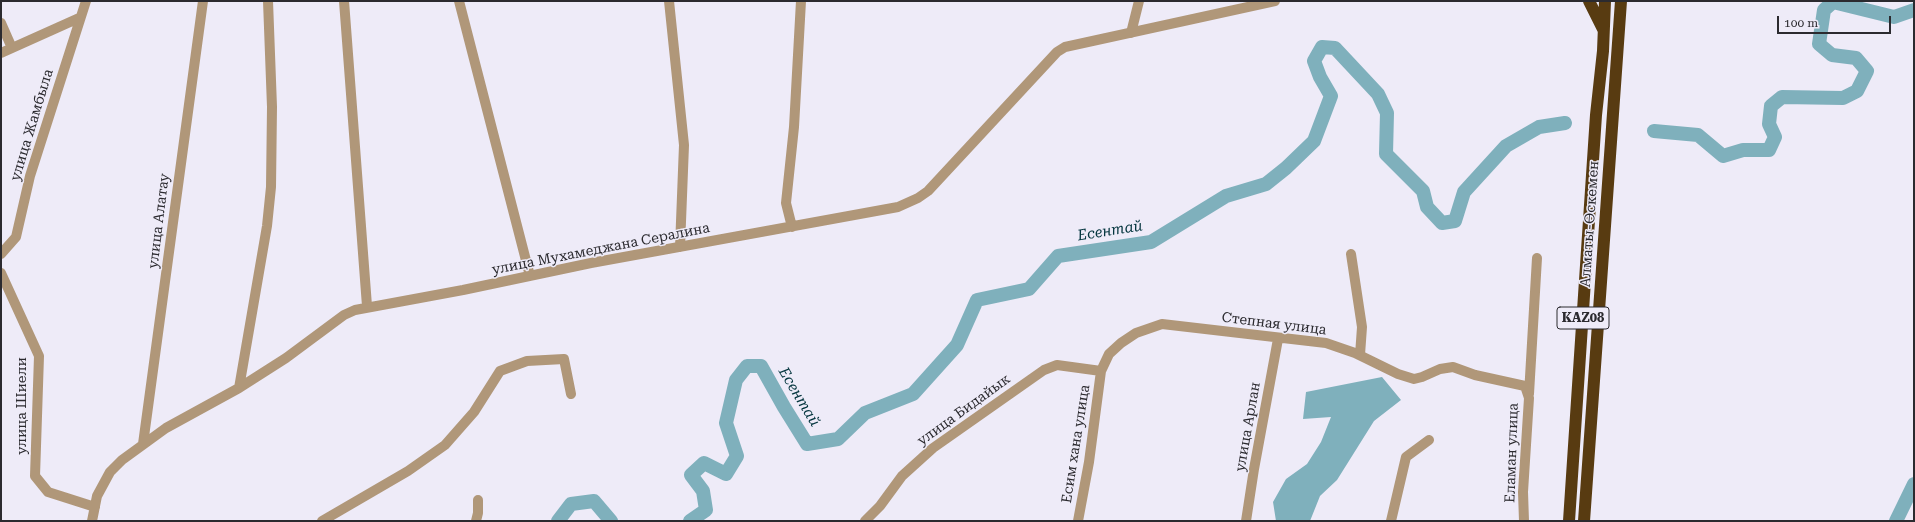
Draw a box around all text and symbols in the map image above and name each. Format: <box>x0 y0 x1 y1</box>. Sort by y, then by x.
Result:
scale bar <box>1779 8 1893 34</box>
text: 100 m <box>1784 16 1818 30</box>
street label: улица Жамбыла <box>7 67 57 183</box>
street label: Алматы-Өскемен <box>1577 160 1603 288</box>
street label: улица Алатау <box>145 172 173 270</box>
water label: Есентай <box>1076 217 1144 245</box>
street label: улица Мухамеджана Сералина <box>491 220 711 278</box>
road number: KAZ08 <box>1557 307 1609 329</box>
street label: Степная улица <box>1221 309 1327 339</box>
street label: улица Шиели <box>14 357 30 455</box>
water label: Есентай <box>774 364 824 430</box>
street label: улица Бидайык <box>914 371 1014 449</box>
street label: улица Арлан <box>1232 381 1264 473</box>
street label: Есим хана улица <box>1058 384 1094 504</box>
street label: Еламан улица <box>1502 403 1522 503</box>

